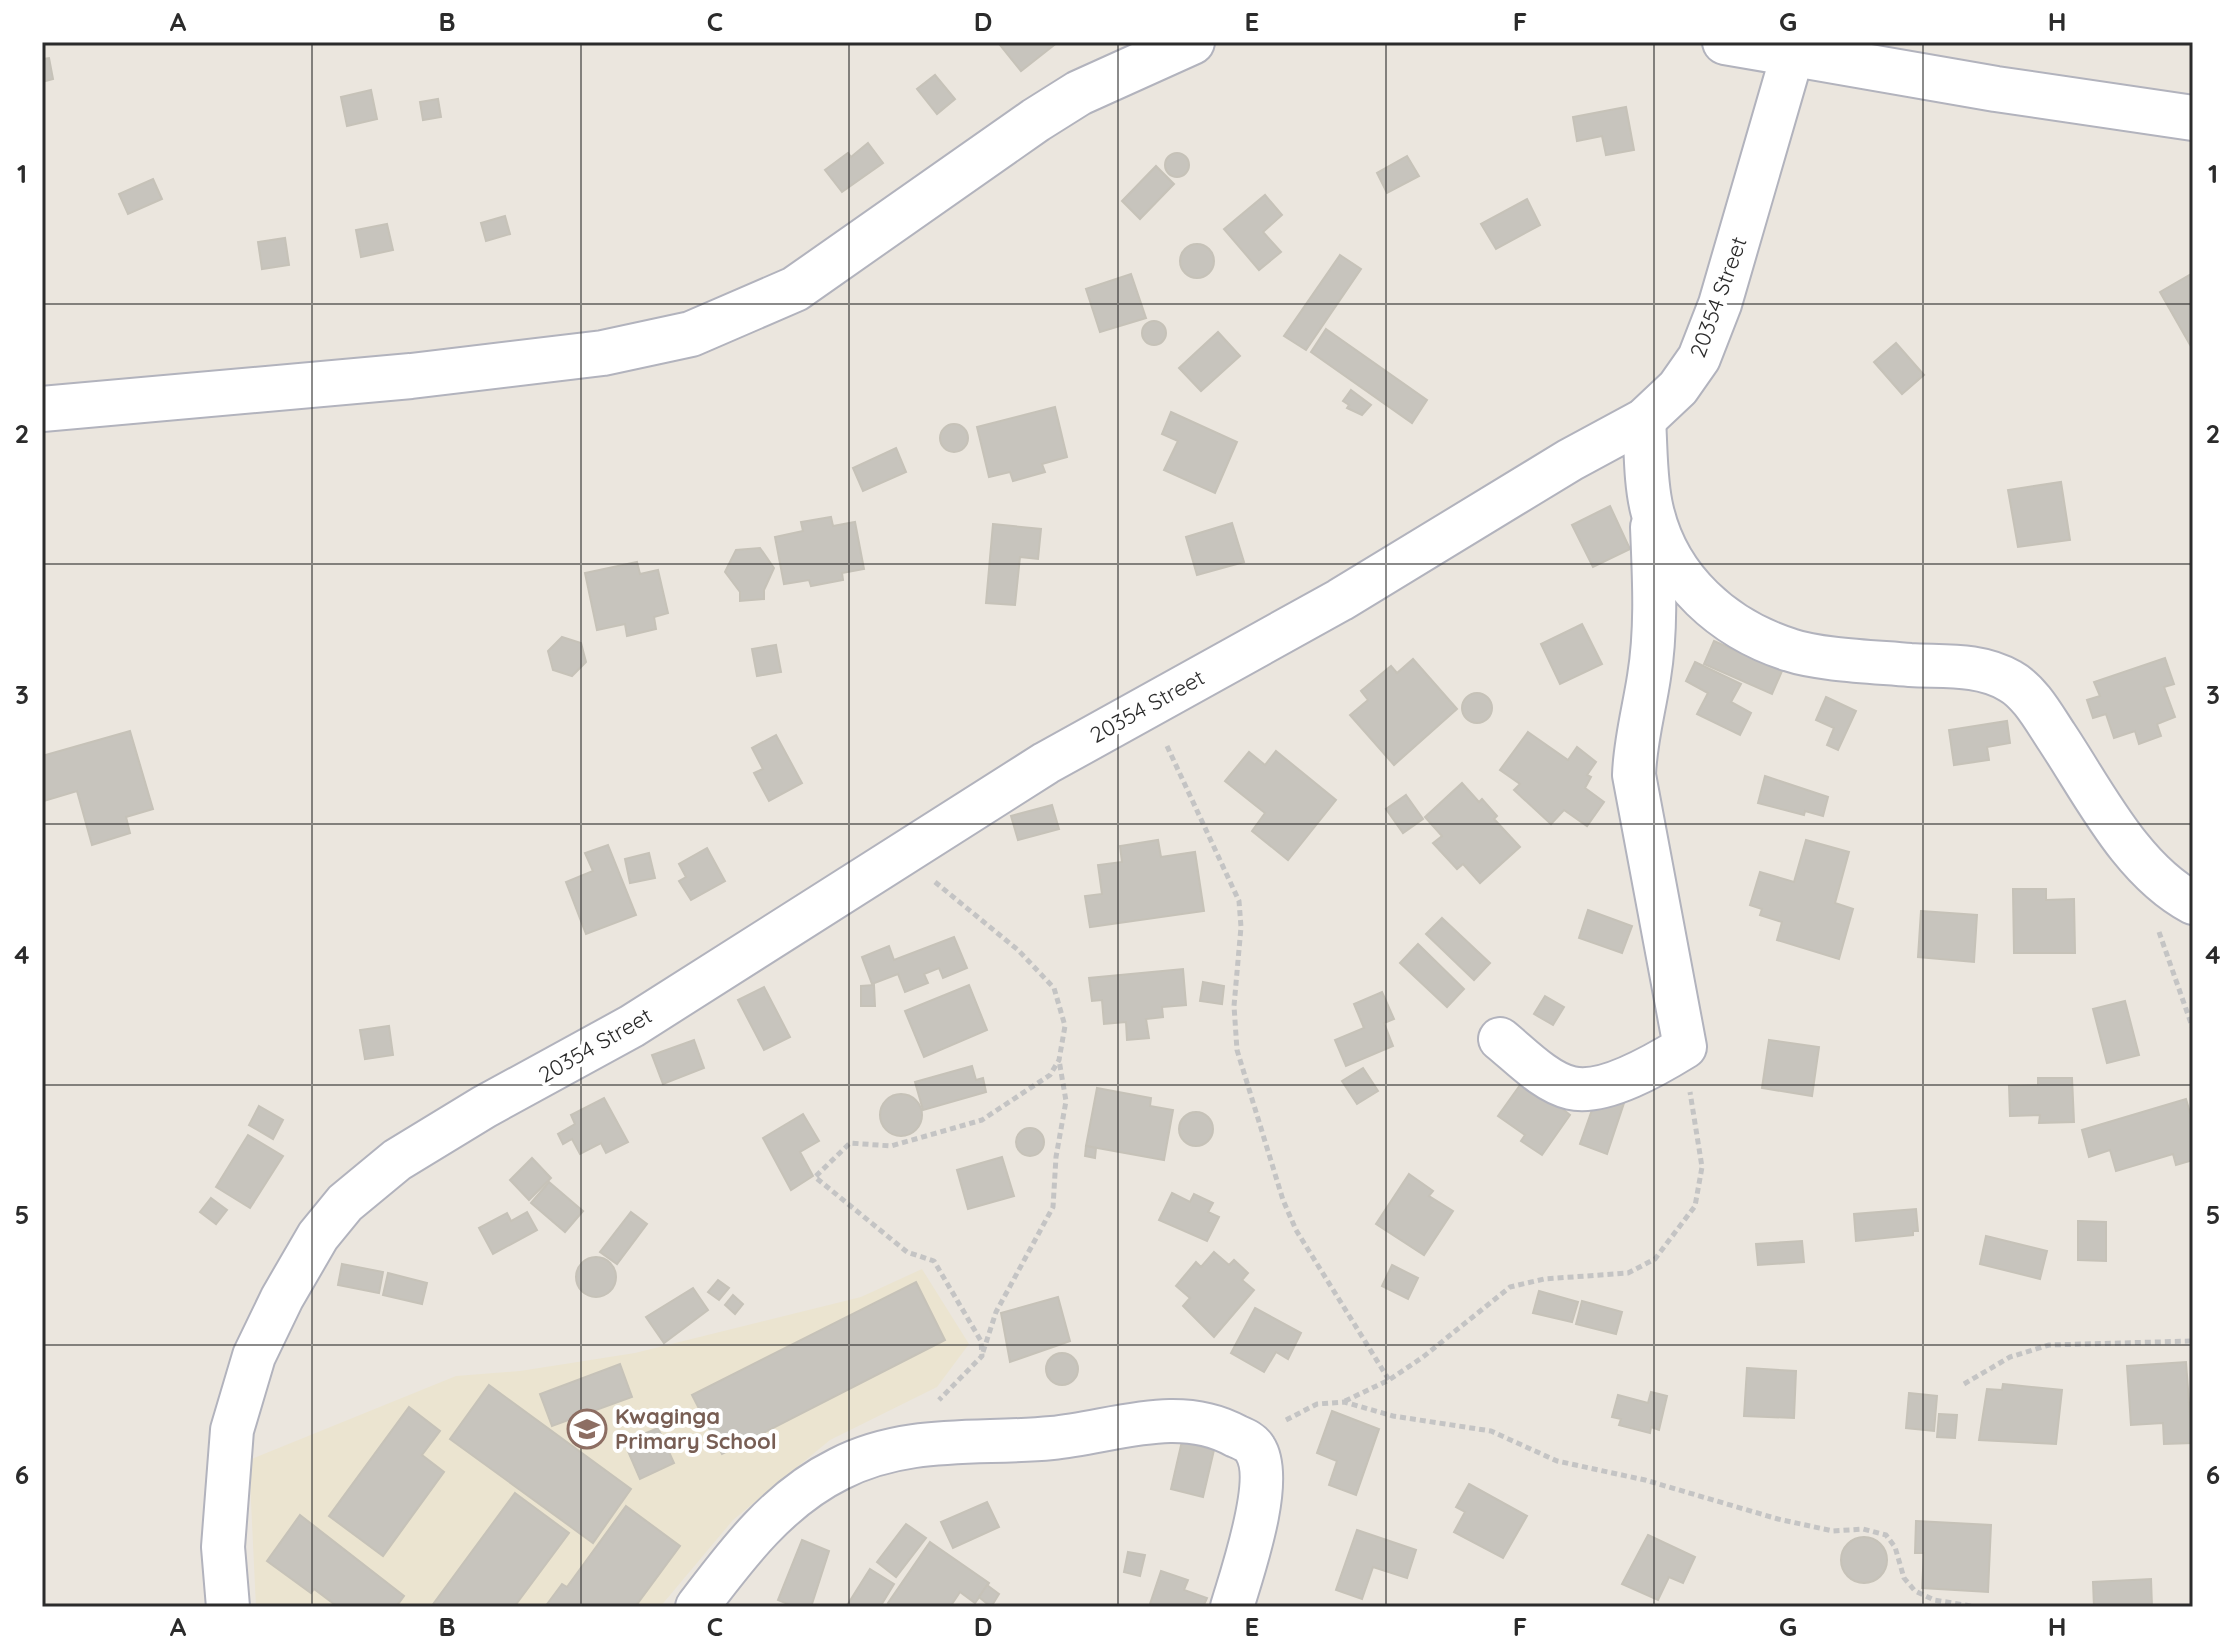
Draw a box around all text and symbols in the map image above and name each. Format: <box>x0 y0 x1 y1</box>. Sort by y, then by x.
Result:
text: A <box>170 5 187 38</box>
text: B <box>438 5 456 38</box>
text: C <box>707 5 723 38</box>
text: D <box>974 5 992 38</box>
text: E <box>1245 5 1259 38</box>
text: F <box>1513 5 1527 38</box>
text: G <box>1779 5 1797 38</box>
text: H <box>2048 5 2066 38</box>
text: 1 <box>17 157 27 190</box>
text: 1 <box>2208 157 2218 190</box>
street label: 20354 Street <box>1683 233 1753 361</box>
text: 2 <box>15 417 29 450</box>
text: 2 <box>2206 417 2220 450</box>
street label: 20354 Street <box>1085 663 1209 749</box>
text: 3 <box>15 678 29 711</box>
text: 3 <box>2206 678 2220 711</box>
text: 4 <box>14 938 30 971</box>
text: 4 <box>2205 938 2221 971</box>
street label: 20354 Street <box>533 1001 657 1089</box>
text: 5 <box>15 1198 29 1231</box>
text: 5 <box>2206 1198 2220 1231</box>
place label: Kwaginga Primary School <box>615 1402 777 1455</box>
school or university icon: Kwaginga Primary School <box>566 1408 608 1450</box>
text: 6 <box>15 1458 29 1491</box>
text: 6 <box>2206 1458 2220 1491</box>
text: A <box>170 1610 187 1643</box>
text: B <box>438 1610 456 1643</box>
text: C <box>707 1610 723 1643</box>
text: D <box>974 1610 992 1643</box>
text: E <box>1245 1610 1259 1643</box>
text: F <box>1513 1610 1527 1643</box>
text: G <box>1779 1610 1797 1643</box>
text: H <box>2048 1610 2066 1643</box>

